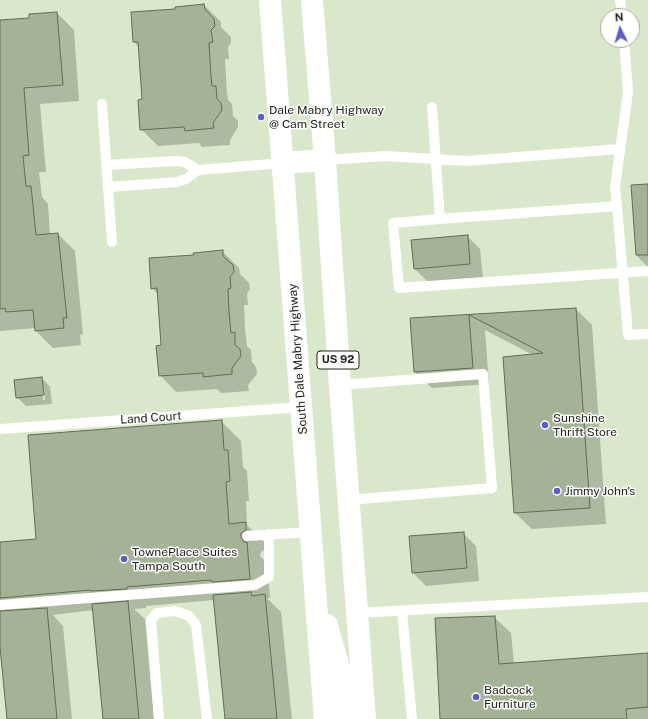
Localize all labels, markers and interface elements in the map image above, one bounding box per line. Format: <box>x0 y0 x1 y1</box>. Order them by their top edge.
north arrow <box>600 8 640 48</box>
text: N <box>614 11 624 23</box>
place label: Dale Mabry Highway @ Cam Street <box>269 103 384 131</box>
marker: Dale Mabry Highway @ Cam Street <box>256 112 266 122</box>
street label: South Dale Mabry Highway <box>286 283 310 435</box>
road number: US 92 <box>317 351 359 369</box>
street label: Land Court <box>120 409 182 427</box>
place label: Sunshine Thrift Store <box>553 411 617 439</box>
marker: Sunshine Thrift Store <box>540 420 550 430</box>
place label: Jimmy John's <box>565 484 635 498</box>
marker: Jimmy John's <box>552 486 562 496</box>
place label: TownePlace Suites Tampa South <box>132 545 237 573</box>
marker: TownePlace Suites Tampa South <box>119 554 129 564</box>
place label: Badcock Furniture <box>484 683 536 711</box>
marker: Badcock Furniture <box>471 692 481 702</box>

